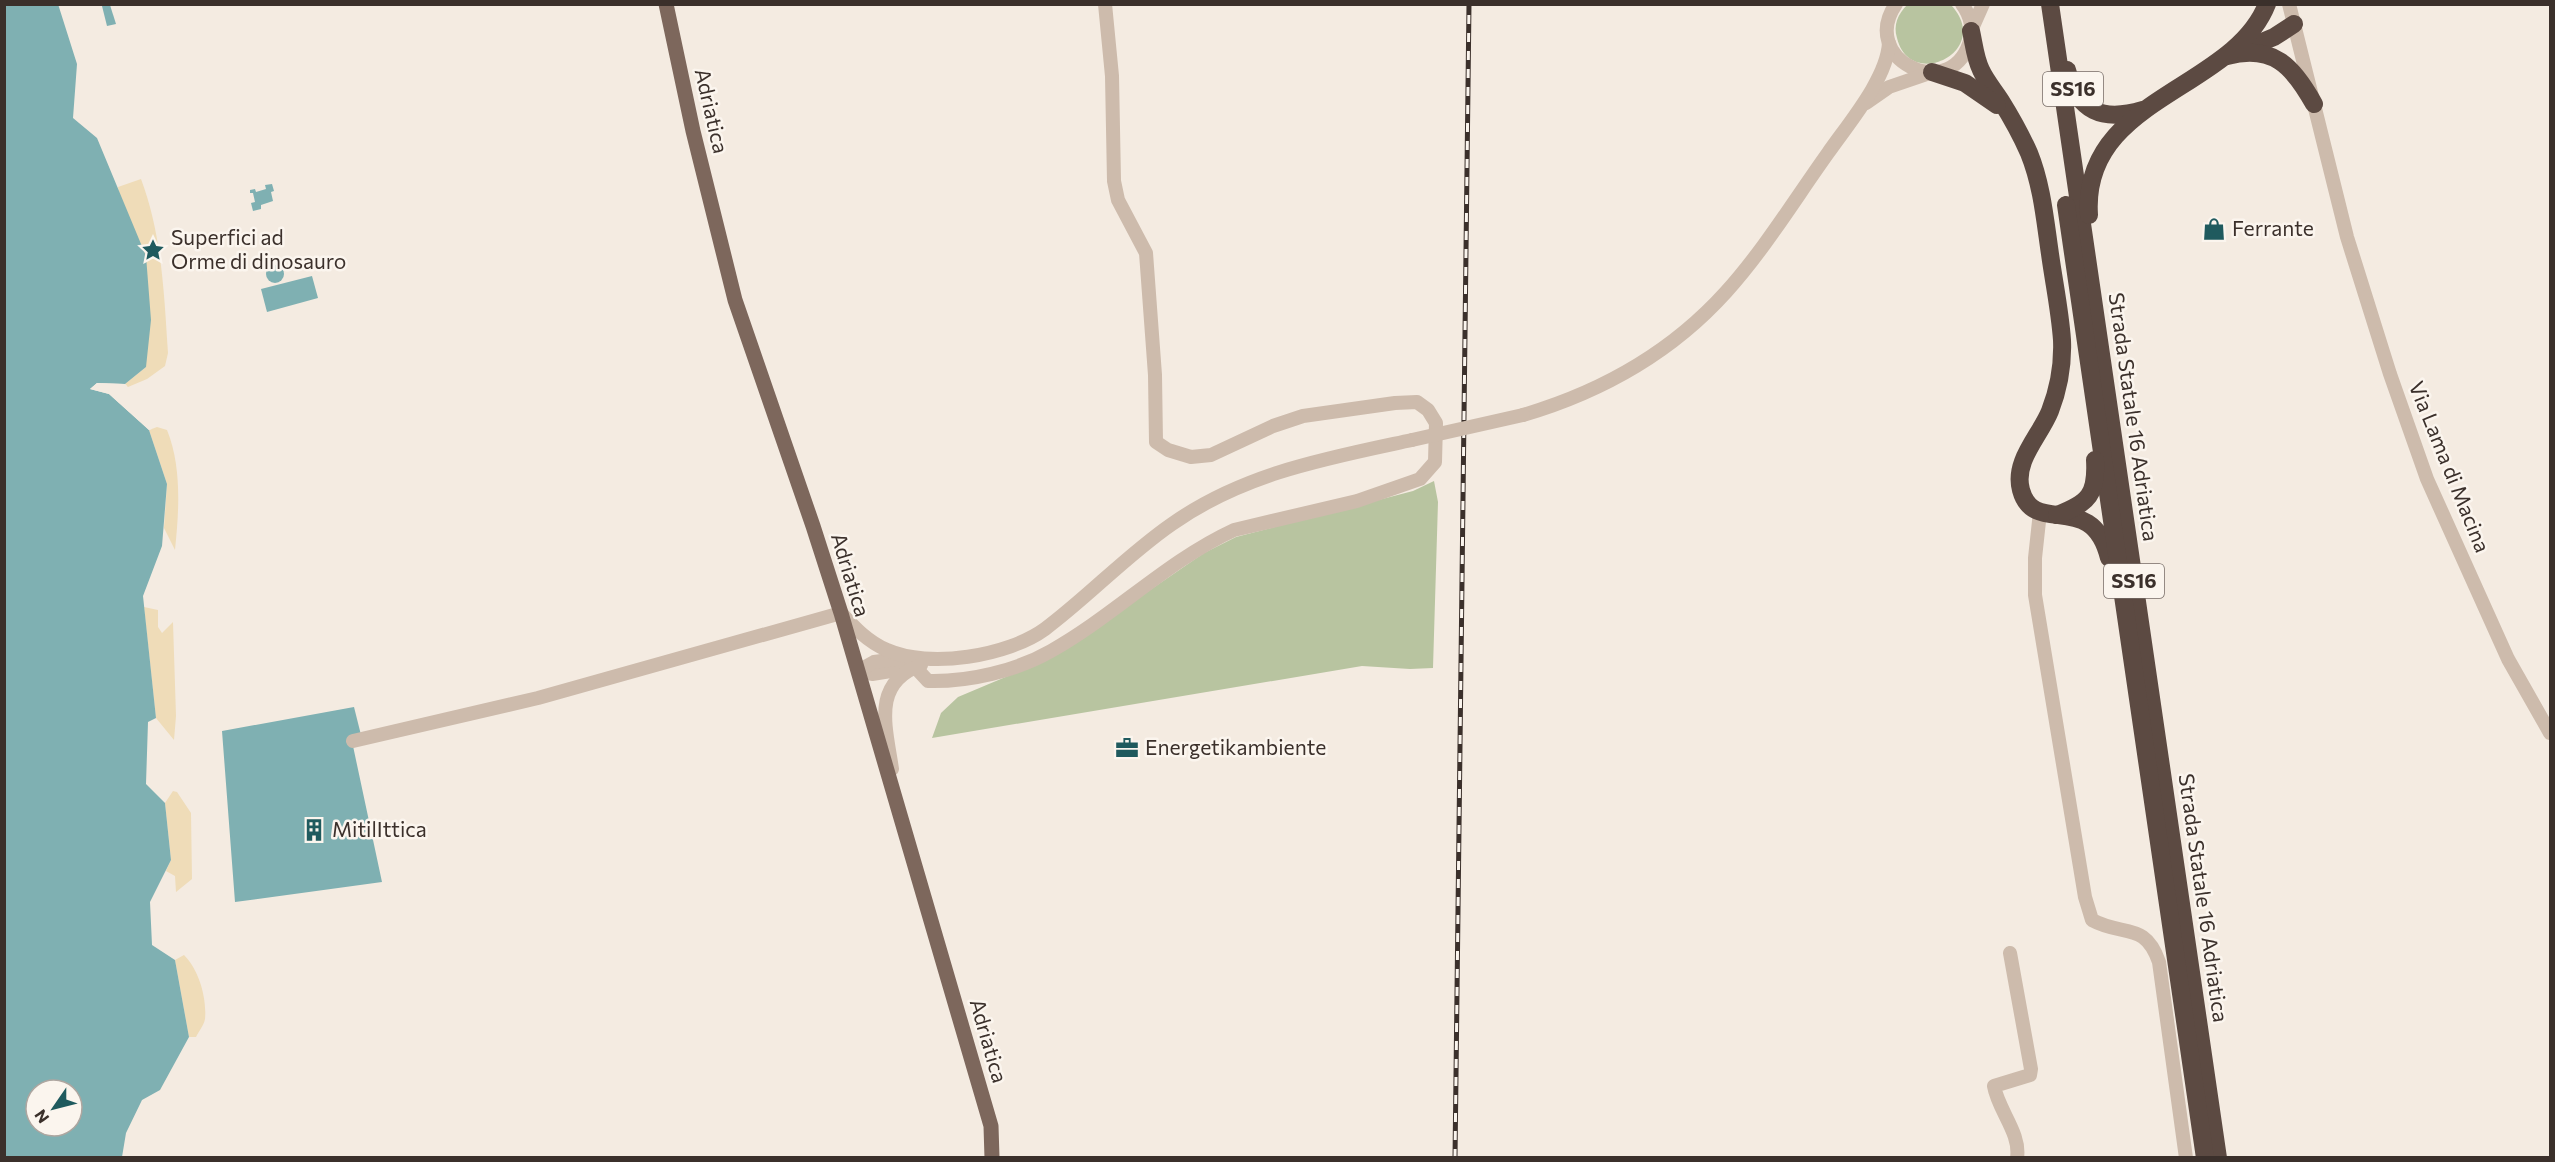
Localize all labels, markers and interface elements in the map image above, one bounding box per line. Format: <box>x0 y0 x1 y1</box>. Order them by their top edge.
street label: Adriatica <box>691 66 734 156</box>
road number: SS16 <box>2043 72 2103 106</box>
place label: Ferrante <box>2232 215 2314 240</box>
shop icon: Ferrante <box>2201 216 2227 242</box>
place label: Superfici ad Orme di dinosauro <box>171 224 346 273</box>
place icon: Superfici ad Orme di dinosauro <box>140 237 166 263</box>
street label: Strada Statale 16 Adriatica <box>2105 291 2164 543</box>
street label: Via Lama di Macina <box>2405 377 2496 556</box>
street label: Adriatica <box>827 530 876 619</box>
road number: SS16 <box>2104 564 2164 598</box>
place label: Energetikambiente <box>1145 734 1326 759</box>
office icon: Energetikambiente <box>1114 735 1140 761</box>
street label: Strada Statale 16 Adriatica <box>2175 772 2234 1024</box>
place label: MitilIttica <box>332 816 427 841</box>
building icon: MitilIttica <box>301 817 327 843</box>
street label: Adriatica <box>966 996 1013 1086</box>
north arrow <box>24 1078 84 1138</box>
text: N <box>30 1107 53 1127</box>

